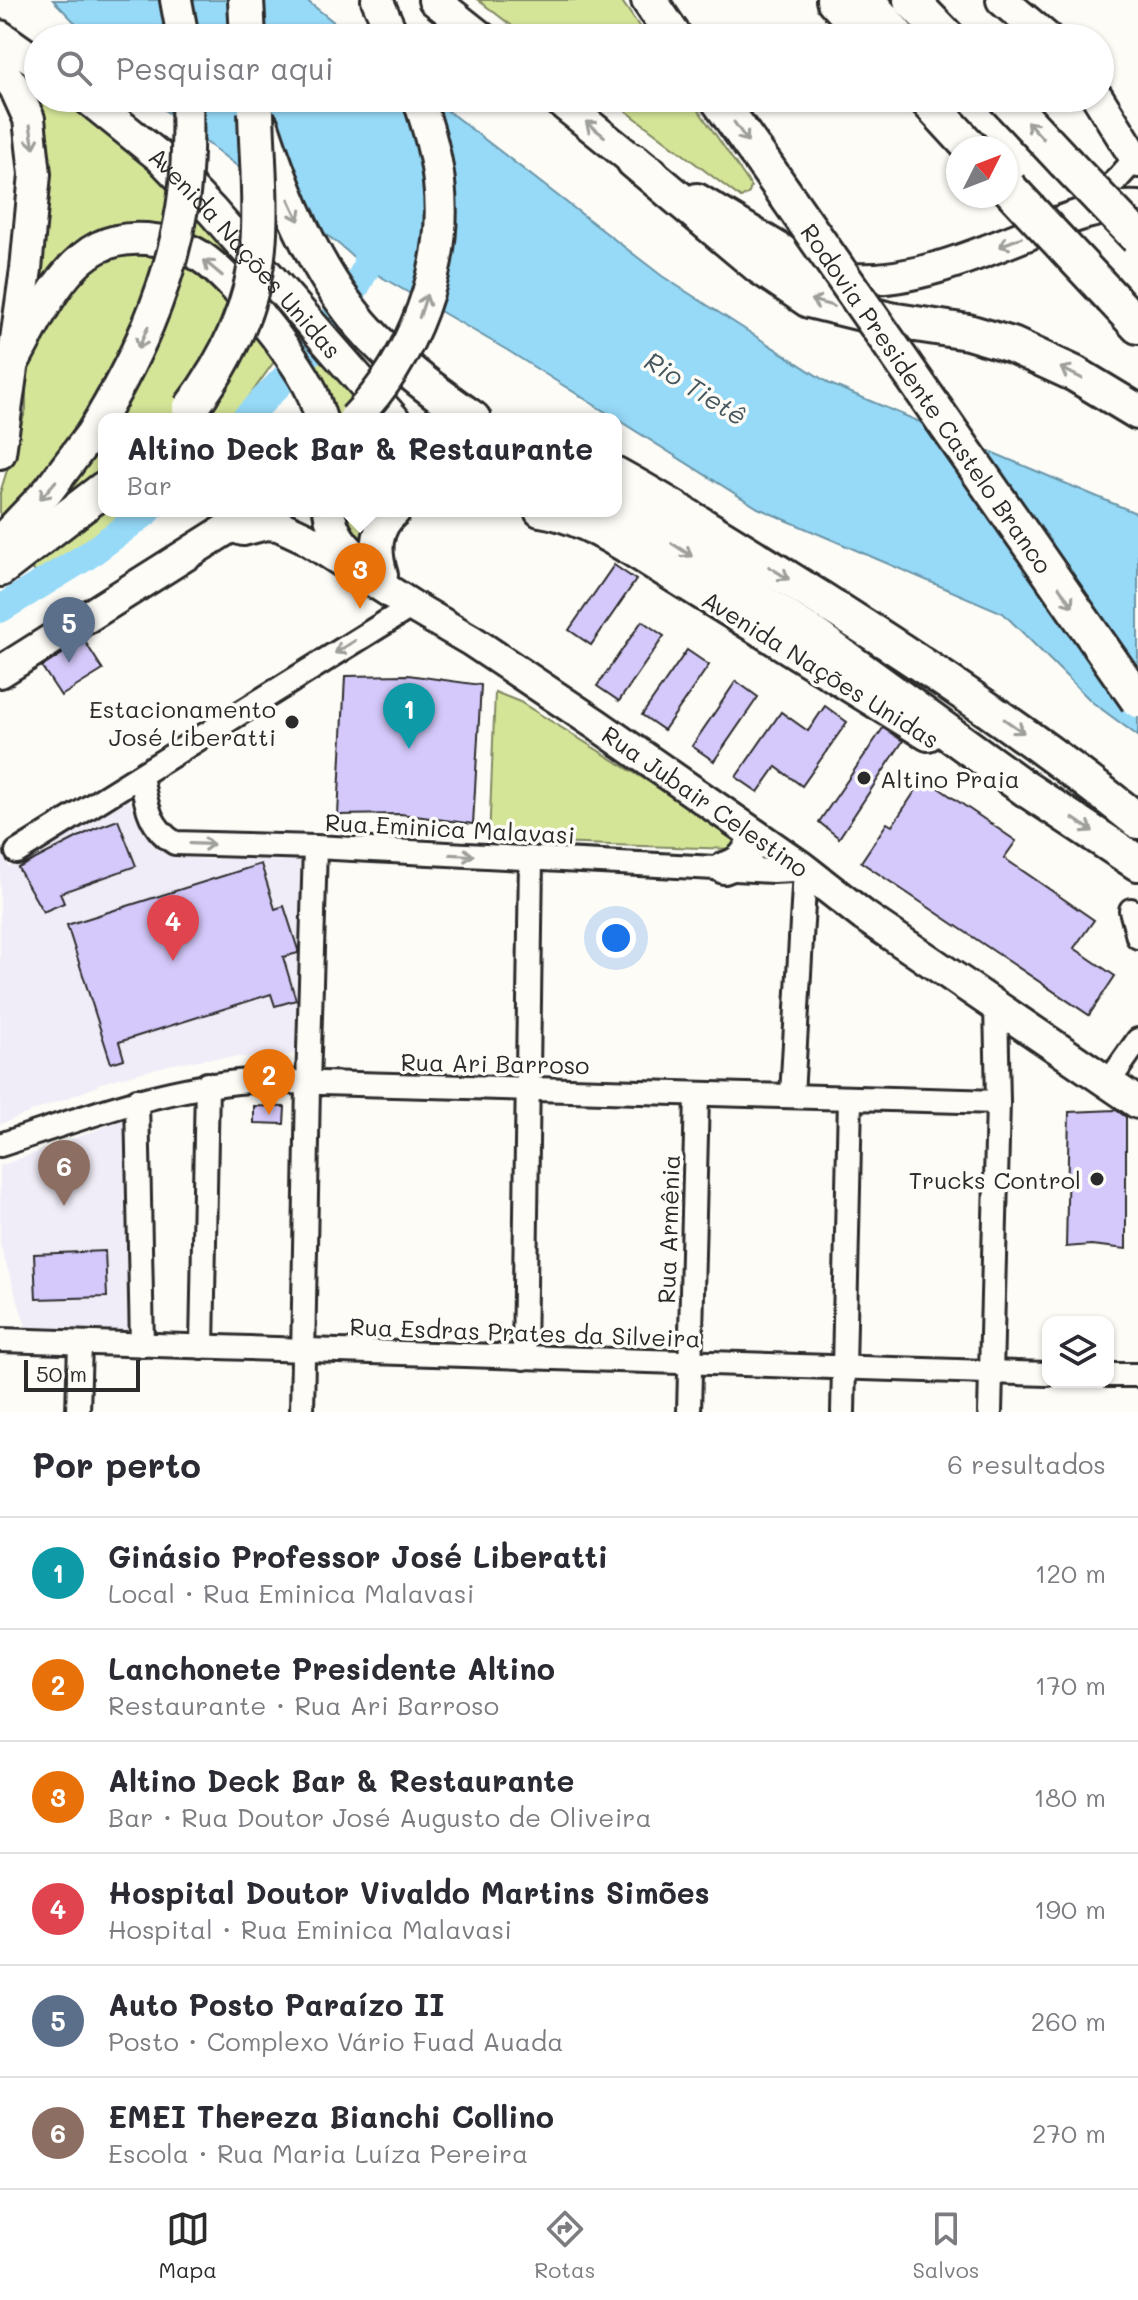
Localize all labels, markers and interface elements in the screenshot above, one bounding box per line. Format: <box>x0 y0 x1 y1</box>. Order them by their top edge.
search box <box>24 24 1114 112</box>
icon: search <box>52 46 96 90</box>
text: Pesquisar aqui <box>116 48 334 88</box>
one-way arrow <box>733 120 749 142</box>
one-way arrow <box>1025 120 1044 140</box>
one-way arrow <box>585 121 606 138</box>
one-way arrow <box>25 124 40 149</box>
north arrow <box>946 136 1018 208</box>
street label: Avenida Nações Unidas <box>143 139 349 364</box>
one-way arrow <box>287 198 302 222</box>
street label: Rodovia Presidente Castelo Branco <box>795 217 1060 579</box>
one-way arrow <box>998 235 1023 250</box>
one-way arrow <box>204 259 224 277</box>
one-way arrow <box>417 294 432 319</box>
one-way arrow <box>809 295 835 310</box>
one-way arrow <box>135 325 150 349</box>
water label: Rio Tietê <box>638 343 754 433</box>
one-way arrow <box>1059 365 1083 380</box>
popup <box>98 413 622 517</box>
text: Altino Deck Bar & Restaurante <box>127 428 593 468</box>
text: Bar <box>127 468 172 502</box>
one-way arrow <box>39 479 57 499</box>
one-way arrow <box>670 542 693 558</box>
pin: 3 <box>334 543 386 609</box>
one-way arrow <box>767 565 789 582</box>
street label: Avenida Nações Unidas <box>697 583 945 755</box>
one-way arrow <box>1057 585 1074 607</box>
pin: 5 <box>43 597 95 663</box>
one-way arrow <box>334 640 357 656</box>
pin: 1 <box>383 683 435 749</box>
place label: Estacionamento José Liberatti <box>89 693 276 752</box>
marker: Estacionamento José Liberatti <box>283 713 301 731</box>
street label: Rua Jubair Celestino <box>597 718 816 883</box>
one-way arrow <box>1003 718 1025 734</box>
place label: Altino Praia <box>880 763 1020 794</box>
marker: Altino Praia <box>855 769 873 787</box>
street label: Rua Eminica Malavasi <box>324 806 576 850</box>
one-way arrow <box>1071 817 1093 833</box>
one-way arrow <box>188 836 215 851</box>
one-way arrow <box>448 848 474 863</box>
pin: 4 <box>147 895 199 961</box>
your location <box>596 918 636 958</box>
street label: Rua Ari Barroso <box>400 1046 590 1080</box>
pin: 2 <box>243 1049 295 1115</box>
pin: 6 <box>38 1140 90 1206</box>
street label: Rua Armênia <box>650 1154 686 1304</box>
place label: Trucks Control <box>909 1164 1081 1195</box>
marker: Trucks Control <box>1088 1170 1106 1188</box>
street label: Rua Esdras Prates da Silveira <box>349 1310 701 1354</box>
map controls <box>1042 1316 1114 1388</box>
button: layers <box>1042 1316 1114 1388</box>
scale bar <box>24 1356 140 1392</box>
text: 50 m <box>36 1359 87 1388</box>
text: Por perto <box>32 1442 201 1487</box>
text: 6 resultados <box>947 1447 1106 1481</box>
text: Ginásio Professor José Liberatti <box>108 1536 608 1576</box>
text: 1 <box>52 1556 64 1590</box>
text: 120 m <box>1035 1556 1106 1590</box>
text: Local · Rua Eminica Malavasi <box>108 1576 474 1610</box>
text: Lanchonete Presidente Altino <box>108 1648 555 1688</box>
text: 2 <box>51 1668 65 1702</box>
text: 170 m <box>1035 1668 1106 1702</box>
text: Restaurante · Rua Ari Barroso <box>108 1688 499 1722</box>
text: Altino Deck Bar & Restaurante <box>108 1760 575 1800</box>
text: 3 <box>50 1780 66 1814</box>
text: 180 m <box>1034 1780 1106 1814</box>
text: Bar · Rua Doutor José Augusto de Oliveira <box>108 1800 652 1834</box>
text: Hospital Doutor Vivaldo Martins Simões <box>108 1872 710 1912</box>
text: 4 <box>50 1892 66 1926</box>
text: 190 m <box>1034 1892 1106 1926</box>
text: Hospital · Rua Eminica Malavasi <box>108 1912 512 1946</box>
text: Auto Posto Paraízo II <box>108 1984 445 2024</box>
text: 5 <box>50 2004 66 2038</box>
text: 260 m <box>1031 2004 1106 2038</box>
text: Posto · Complexo Vário Fuad Auada <box>108 2024 564 2058</box>
text: EMEI Thereza Bianchi Collino <box>108 2096 554 2136</box>
text: 6 <box>50 2116 66 2150</box>
text: 270 m <box>1032 2116 1106 2150</box>
text: Escola · Rua Maria Luíza Pereira <box>108 2136 528 2170</box>
tab: Mapa <box>159 2207 217 2284</box>
tab: Rotas <box>534 2207 595 2284</box>
tab: Salvos <box>912 2207 979 2284</box>

